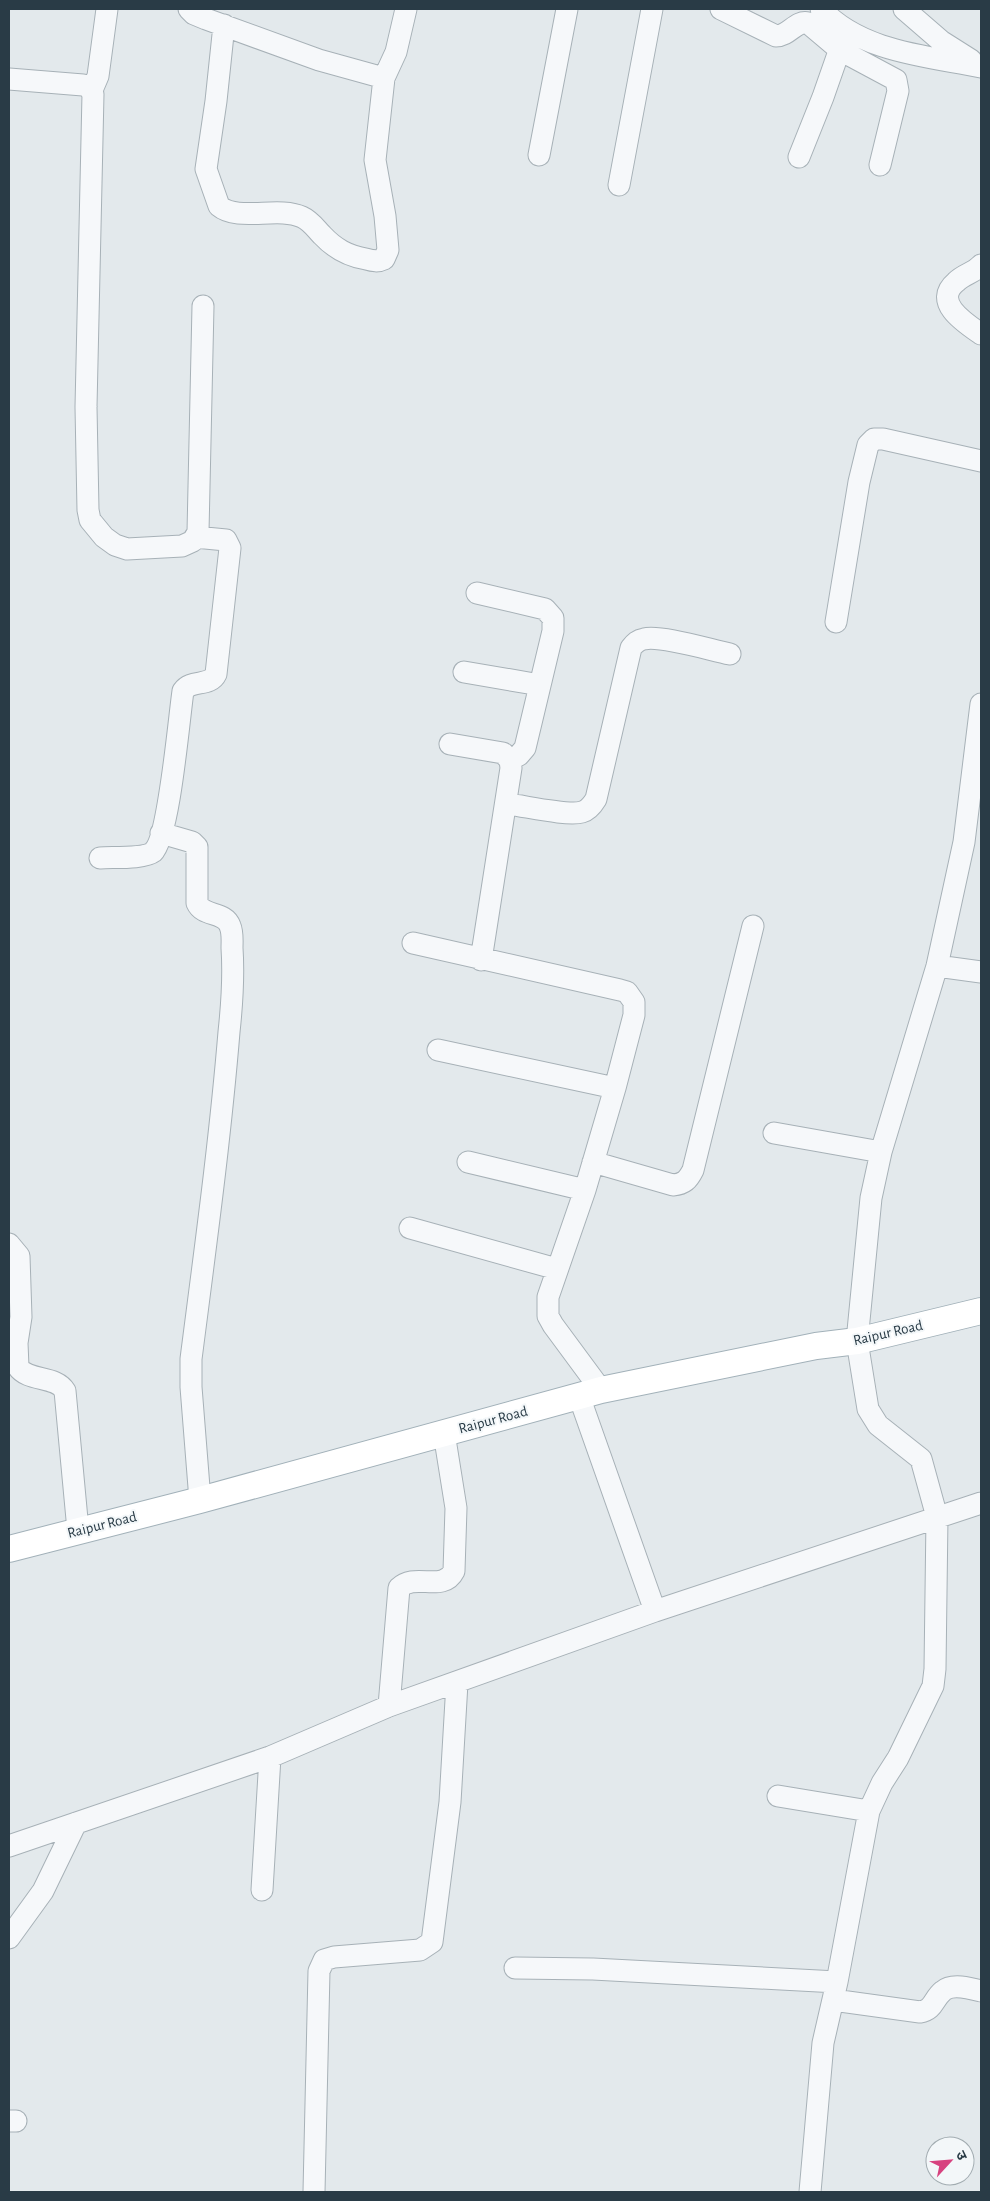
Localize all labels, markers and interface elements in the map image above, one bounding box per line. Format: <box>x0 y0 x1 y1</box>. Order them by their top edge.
street label: Raipur Road <box>852 1318 924 1348</box>
street label: Raipur Road <box>457 1404 529 1436</box>
street label: Raipur Road <box>66 1509 138 1541</box>
north arrow <box>925 2136 975 2186</box>
text: उ <box>953 2149 969 2163</box>

